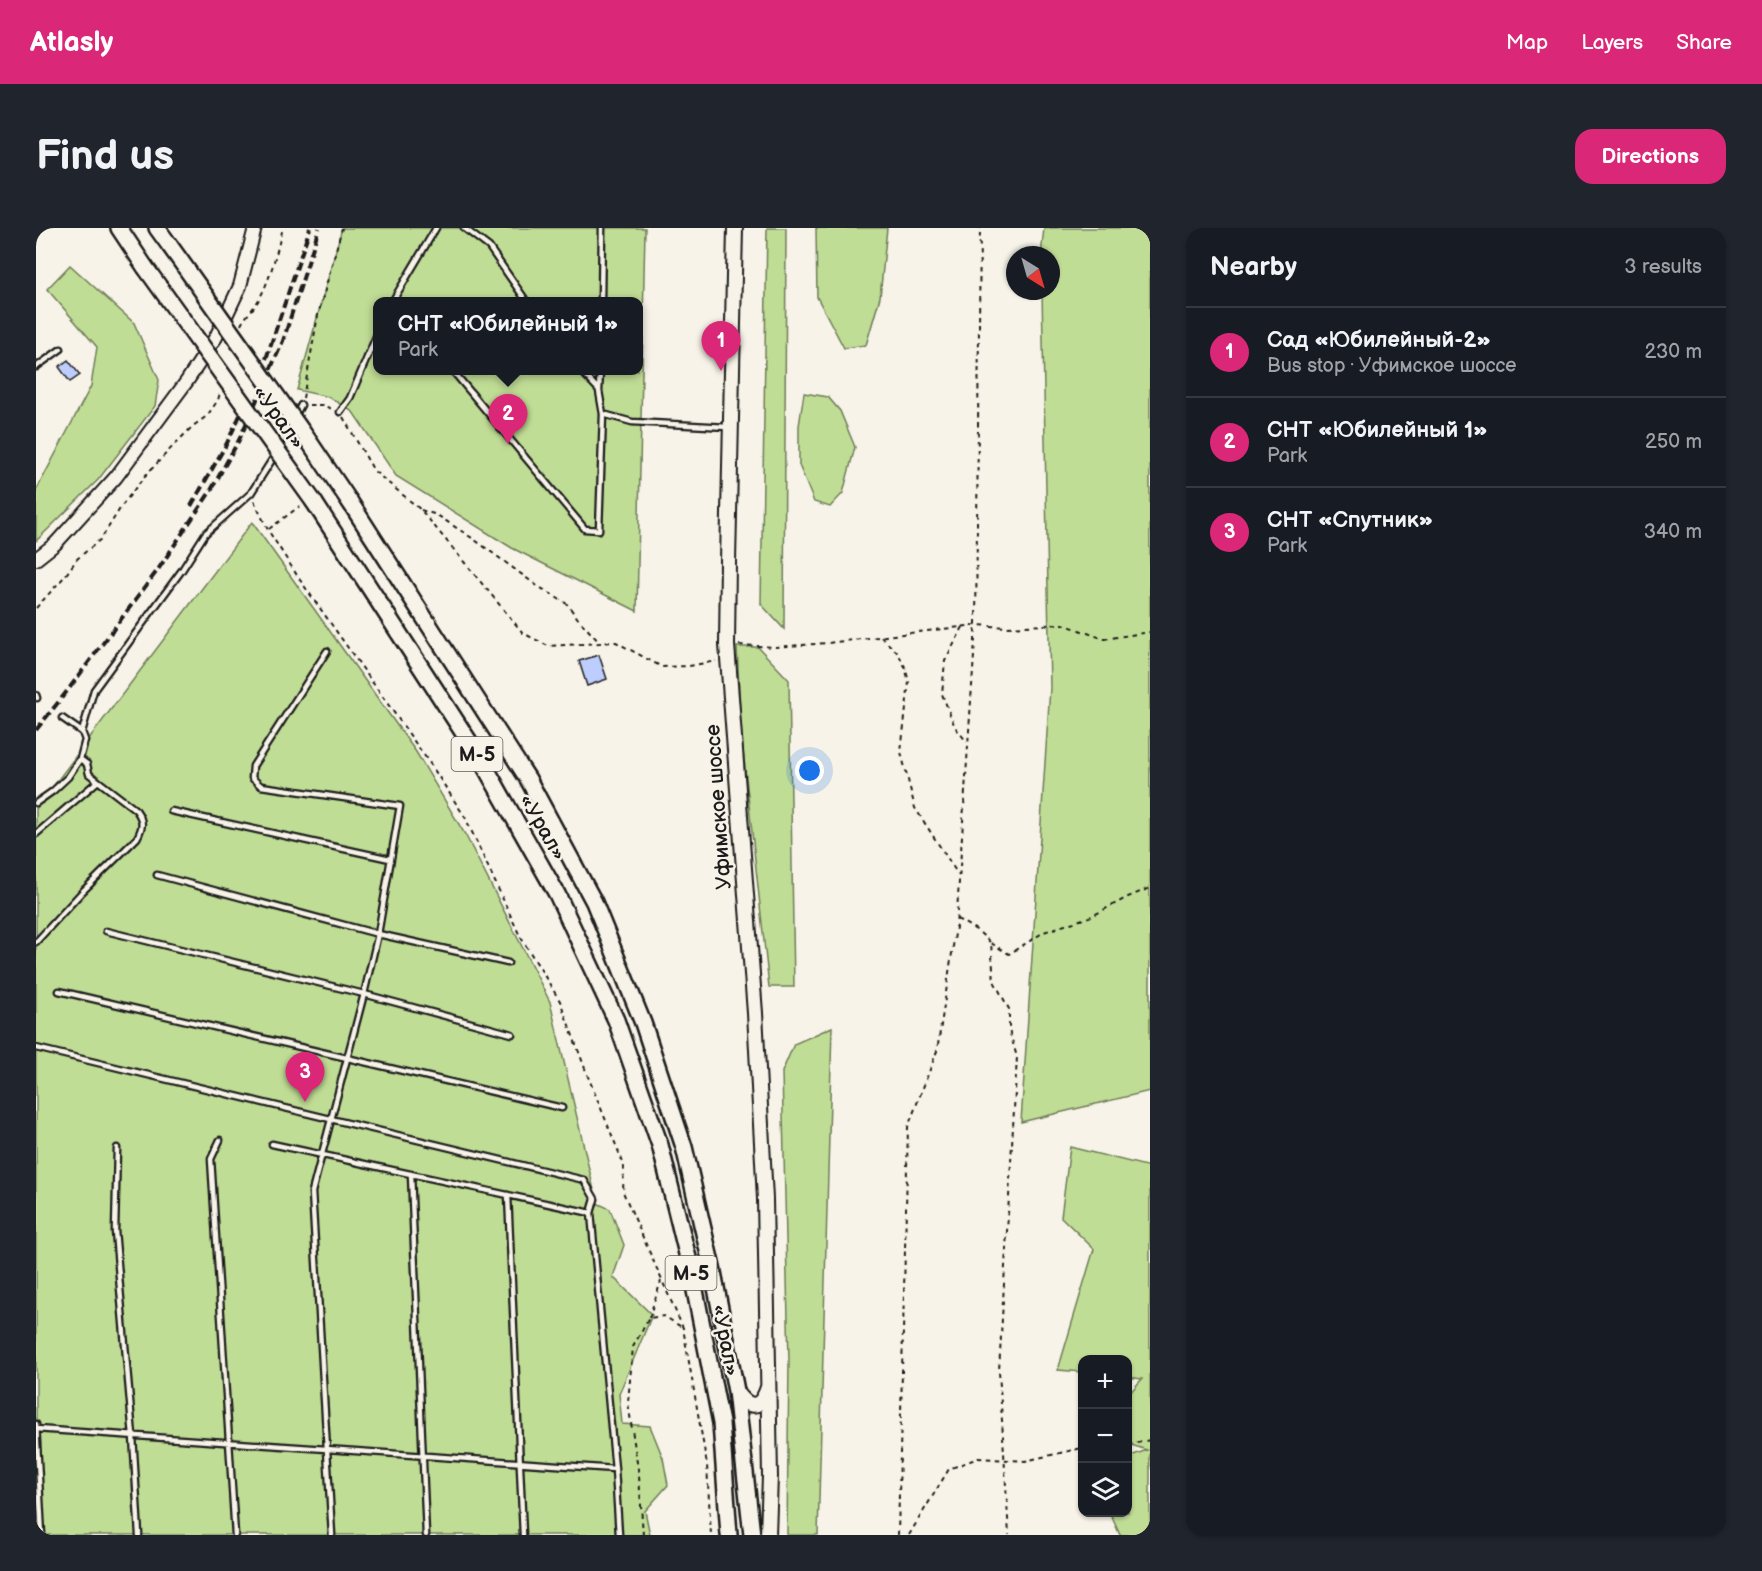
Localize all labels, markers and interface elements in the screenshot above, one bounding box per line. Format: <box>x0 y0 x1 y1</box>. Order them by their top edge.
text: Atlasly <box>30 26 113 59</box>
text: Map <box>1506 30 1548 55</box>
text: Layers <box>1581 30 1643 55</box>
text: Share <box>1676 30 1732 55</box>
button: Directions <box>1575 129 1726 184</box>
text: Find us <box>36 131 174 182</box>
north arrow <box>1006 246 1060 300</box>
text: Nearby <box>1210 252 1297 283</box>
text: 3 results <box>1624 255 1702 279</box>
popup <box>373 297 643 375</box>
text: СНТ «Юбилейный 1» <box>398 311 618 338</box>
pin: 1 <box>702 322 740 371</box>
text: Сад «Юбилейный-2» <box>1267 327 1491 354</box>
text: Park <box>398 338 438 362</box>
text: 1 <box>1225 340 1234 364</box>
text: 230 m <box>1645 340 1702 364</box>
text: Bus stop · Уфимское шоссе <box>1267 354 1516 378</box>
street label: «Урал» <box>247 381 310 454</box>
pin: 2 <box>488 394 528 444</box>
text: СНТ «Юбилейный 1» <box>1267 417 1488 444</box>
text: 2 <box>1224 430 1235 454</box>
text: 250 m <box>1645 430 1702 454</box>
text: Park <box>1267 444 1307 468</box>
text: СНТ «Спутник» <box>1267 507 1433 534</box>
text: 3 <box>1224 520 1235 544</box>
text: 340 m <box>1644 520 1702 544</box>
text: Park <box>1267 534 1307 558</box>
street label: Уфимское шоссе <box>700 723 737 891</box>
road number: М-5 <box>452 737 502 771</box>
your location <box>795 756 824 785</box>
street label: «Урал» <box>514 790 572 865</box>
pin: 3 <box>286 1052 324 1102</box>
road number: М-5 <box>666 1256 716 1290</box>
street label: «Урал» <box>706 1302 745 1378</box>
map controls <box>1078 1355 1132 1517</box>
button: + <box>1078 1355 1132 1409</box>
button: − <box>1078 1409 1132 1463</box>
button: layers <box>1078 1463 1132 1517</box>

